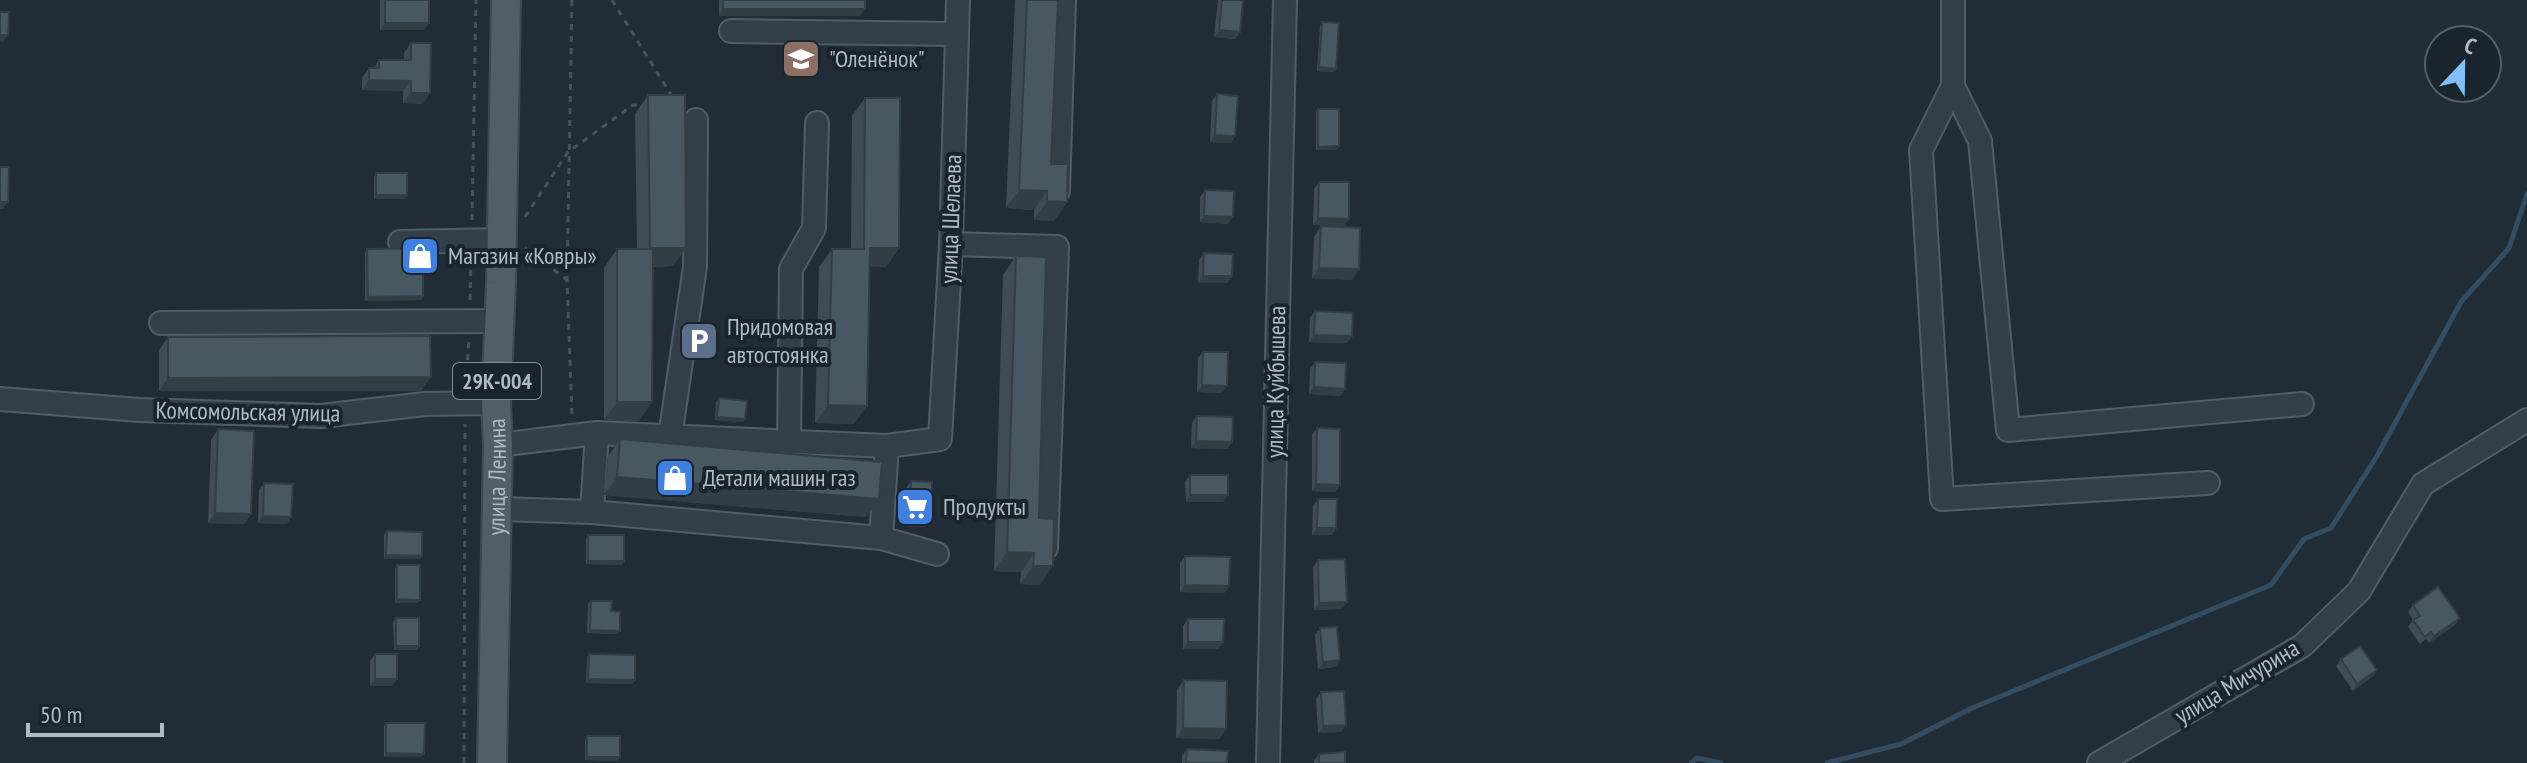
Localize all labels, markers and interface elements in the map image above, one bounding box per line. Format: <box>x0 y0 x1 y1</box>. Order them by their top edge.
north arrow <box>2423 24 2503 104</box>
text: С <box>2461 31 2480 60</box>
school or university icon: "Оленёнок" <box>780 38 822 80</box>
place label: "Оленёнок" <box>829 43 925 74</box>
street label: улица Шелаева <box>933 154 968 284</box>
shop icon: Магазин «Ковры» <box>399 235 441 277</box>
place label: Магазин «Ковры» <box>448 240 597 271</box>
street label: улица Куйбышева <box>1259 306 1292 458</box>
place label: Придомовая автостоянка <box>727 311 833 370</box>
parking icon: Придомовая автостоянка <box>678 320 720 362</box>
road number: 29К-004 <box>453 363 541 399</box>
street label: Комсомольская улица <box>155 394 341 429</box>
street label: улица Ленина <box>480 418 513 536</box>
shop icon: Детали машин газ <box>654 457 696 499</box>
place label: Детали машин газ <box>703 462 856 493</box>
supermarket icon: Продукты <box>894 486 936 528</box>
place label: Продукты <box>943 491 1026 522</box>
street label: улица Мичурина <box>2169 632 2305 731</box>
scale bar <box>28 687 162 737</box>
text: 50 m <box>40 699 82 730</box>

